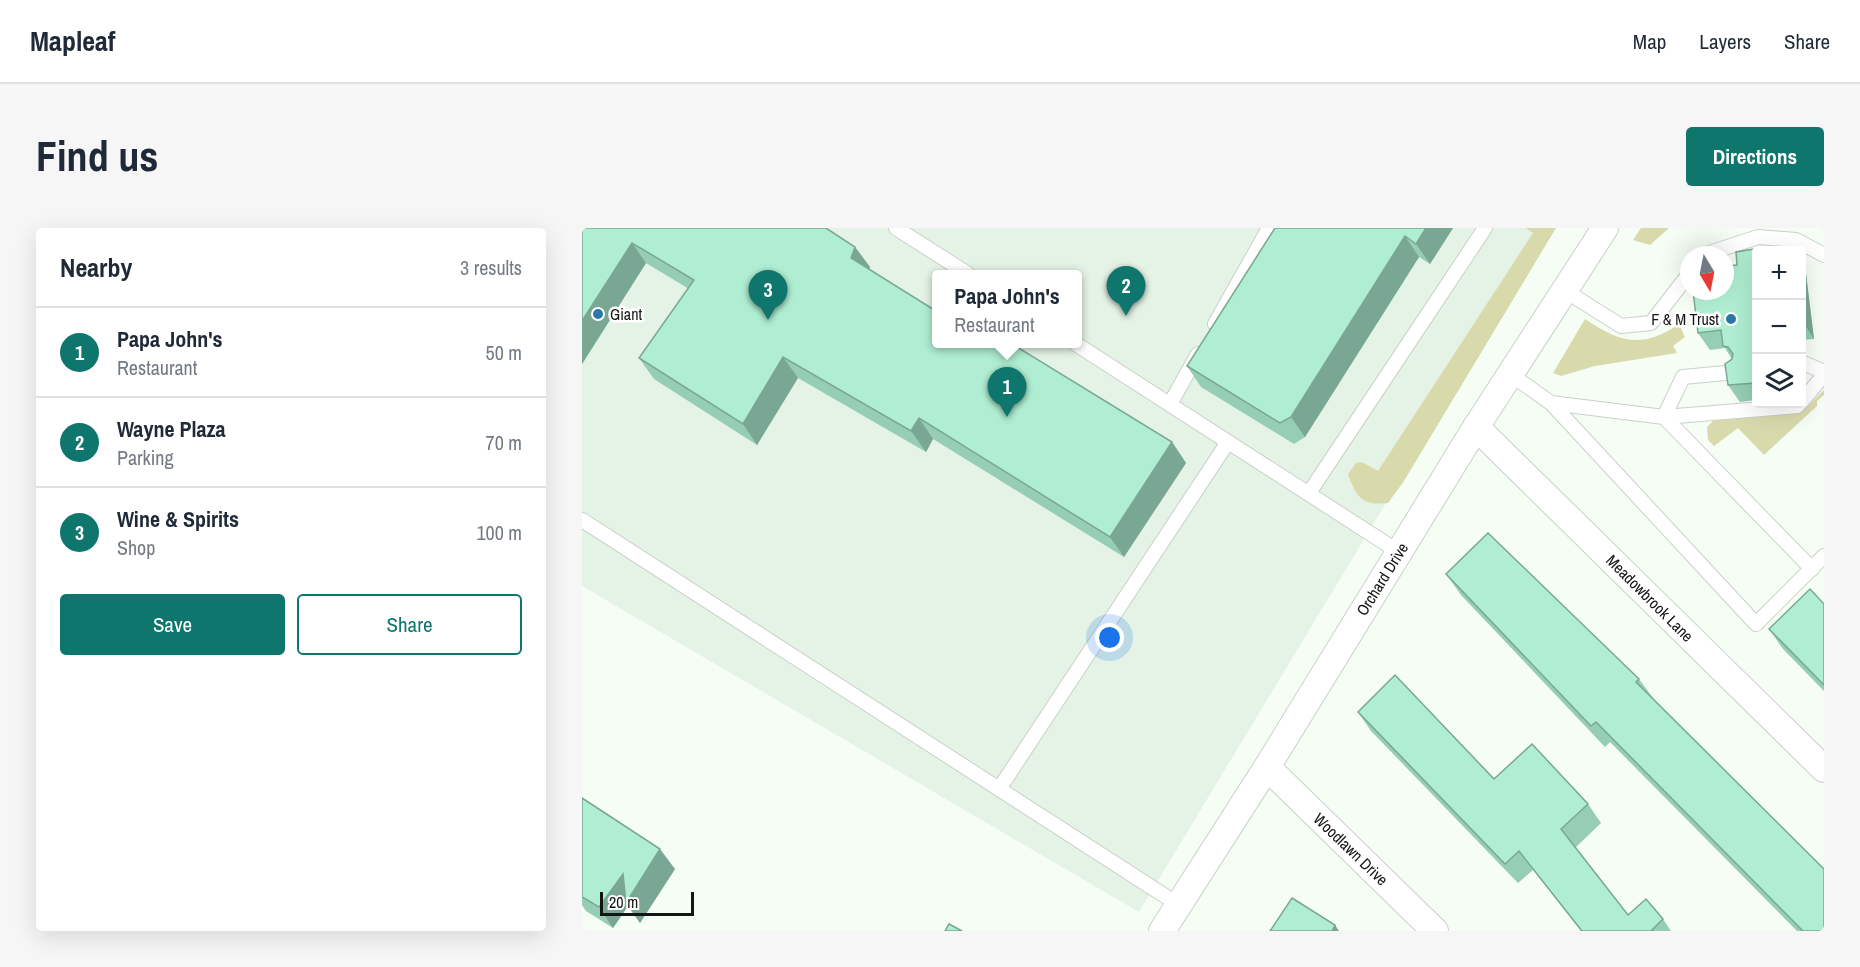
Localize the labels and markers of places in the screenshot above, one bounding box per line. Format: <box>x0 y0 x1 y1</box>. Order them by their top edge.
pin: 2 <box>1106 266 1146 316</box>
pin: 3 <box>748 270 788 320</box>
place label: Giant <box>610 303 642 325</box>
marker: Giant <box>591 307 605 321</box>
place label: F & M Trust <box>1651 308 1719 330</box>
marker: F & M Trust <box>1724 312 1738 326</box>
pin: 1 <box>988 368 1026 417</box>

